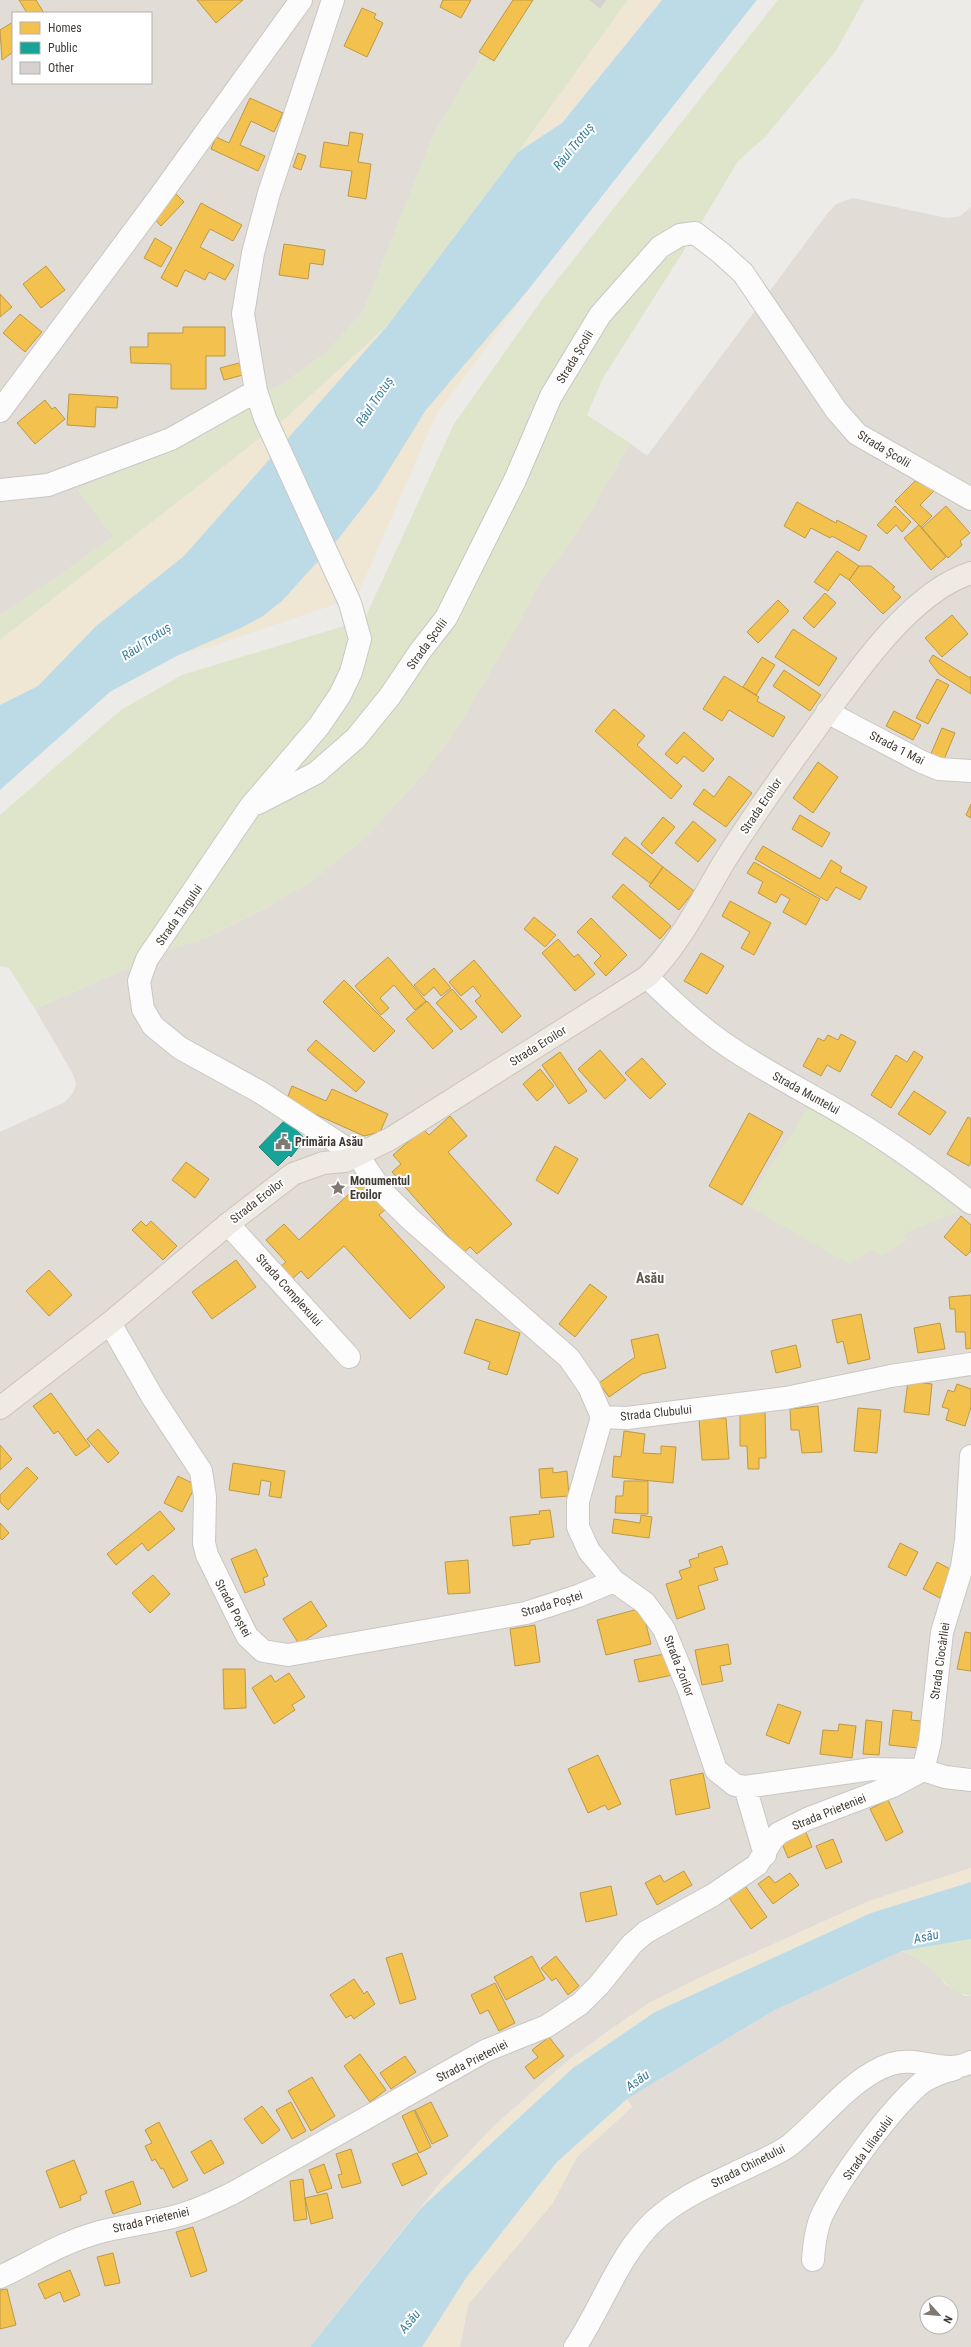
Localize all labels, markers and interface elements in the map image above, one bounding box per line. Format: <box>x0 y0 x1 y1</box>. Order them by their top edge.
legend <box>12 12 152 84</box>
text: Homes <box>48 21 82 35</box>
text: Public <box>48 41 78 55</box>
text: Other <box>48 61 74 75</box>
water label: Râul Trotuș <box>550 120 598 173</box>
street label: Strada Școlii <box>554 328 597 387</box>
water label: Râul Trotuș <box>353 374 397 429</box>
street label: Strada Școlii <box>854 428 913 471</box>
street label: Strada Școlii <box>404 616 451 673</box>
water label: Râul Trotuș <box>119 619 175 664</box>
street label: Strada 1 Mai <box>867 728 927 768</box>
street label: Strada Eroilor <box>737 775 785 836</box>
street label: Strada Târgului <box>153 882 205 948</box>
street label: Strada Eroilor <box>507 1023 569 1069</box>
street label: Strada Muntelui <box>770 1069 842 1117</box>
public building icon: Primăria Asău <box>274 1133 292 1151</box>
place label: Primăria Asău <box>295 1135 363 1149</box>
place label: Monumentul Eroilor <box>350 1174 410 1202</box>
street label: Strada Eroilor <box>227 1176 287 1226</box>
place icon: Monumentul Eroilor <box>329 1179 347 1197</box>
street label: Strada Complexului <box>253 1251 325 1329</box>
district label: Asău <box>636 1270 664 1286</box>
street label: Strada Clubului <box>620 1402 692 1424</box>
street label: Strada Poștei <box>211 1577 254 1640</box>
street label: Strada Poștei <box>520 1588 585 1621</box>
street label: Strada Ciocârliei <box>928 1621 952 1701</box>
street label: Strada Zorilor <box>661 1633 697 1699</box>
street label: Strada Prieteniei <box>790 1791 868 1833</box>
water label: Asău <box>911 1926 940 1947</box>
street label: Strada Prieteniei <box>434 2037 510 2085</box>
water label: Asău <box>622 2067 652 2094</box>
street label: Strada Liliacului <box>840 2113 896 2183</box>
street label: Strada Chinetului <box>709 2141 787 2191</box>
street label: Strada Prieteniei <box>111 2204 191 2236</box>
north arrow <box>919 2295 959 2335</box>
water label: Asău <box>395 2307 423 2337</box>
text: N <box>940 2313 955 2325</box>

